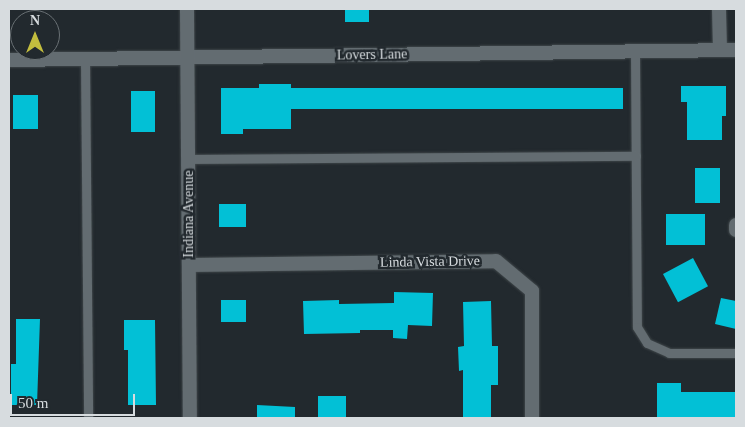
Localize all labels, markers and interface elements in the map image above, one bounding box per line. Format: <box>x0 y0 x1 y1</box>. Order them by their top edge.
north arrow <box>10 10 60 60</box>
text: N <box>30 13 40 28</box>
street label: Lovers Lane <box>337 46 407 64</box>
street label: Indiana Avenue <box>181 170 197 258</box>
street label: Linda Vista Drive <box>380 253 480 271</box>
scale bar <box>12 384 138 416</box>
text: 50 m <box>18 395 48 411</box>

